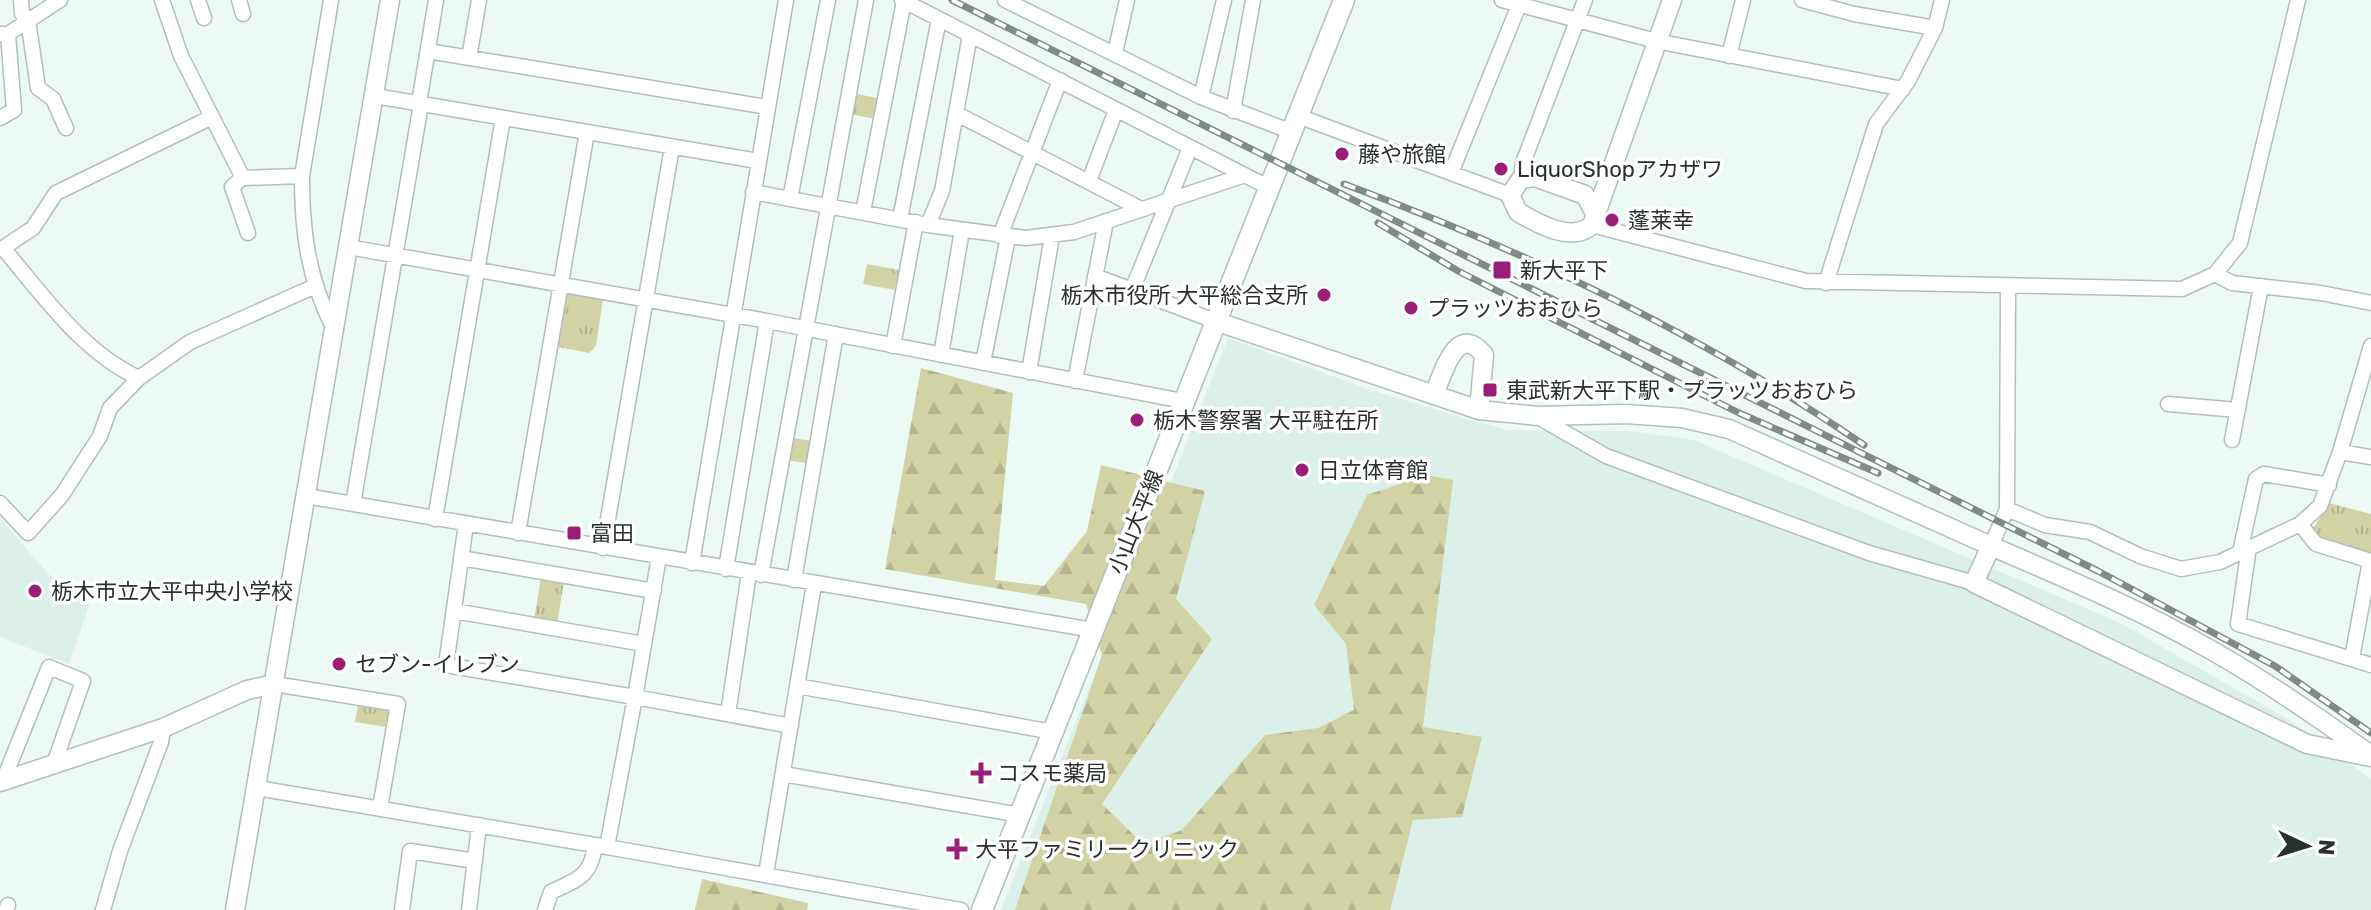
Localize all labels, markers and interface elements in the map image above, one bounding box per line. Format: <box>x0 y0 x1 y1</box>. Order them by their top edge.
place label: 藤や旅館 <box>1358 141 1446 168</box>
marker: 藤や旅館 <box>1333 145 1351 163</box>
place label: LiquorShopアカザワ <box>1517 156 1723 183</box>
marker: LiquorShopアカザワ <box>1492 160 1510 178</box>
place label: 蓬莱幸 <box>1628 207 1694 234</box>
marker: 蓬莱幸 <box>1603 211 1621 229</box>
place label: 新大平下 <box>1520 257 1608 284</box>
marker: 新大平下 <box>1491 259 1513 281</box>
place label: 栃木市役所 大平総合支所 <box>1061 282 1308 309</box>
marker: 栃木市役所 大平総合支所 <box>1315 286 1333 304</box>
place label: プラッツおおひら <box>1427 295 1603 322</box>
marker: プラッツおおひら <box>1402 299 1420 317</box>
place label: 東武新大平下駅・プラッツおおひら <box>1506 377 1858 404</box>
marker: 東武新大平下駅・プラッツおおひら <box>1481 381 1499 399</box>
place label: 栃木警察署 大平駐在所 <box>1153 407 1378 434</box>
marker: 栃木警察署 大平駐在所 <box>1128 411 1146 429</box>
place label: 日立体育館 <box>1318 457 1428 484</box>
marker: 日立体育館 <box>1293 461 1311 479</box>
street label: 小山大平線 <box>1103 466 1169 578</box>
place label: 富田 <box>590 520 634 547</box>
marker: 富田 <box>565 524 583 542</box>
place label: 栃木市立大平中央小学校 <box>51 578 293 605</box>
marker: 栃木市立大平中央小学校 <box>26 582 44 600</box>
place label: セブン-イレブン <box>355 651 520 678</box>
marker: セブン-イレブン <box>330 655 348 673</box>
place label: コスモ薬局 <box>997 760 1107 787</box>
marker: コスモ薬局 <box>972 764 990 782</box>
north arrow <box>2267 806 2347 886</box>
place label: 大平ファミリークリニック <box>975 836 1239 863</box>
marker: 大平ファミリークリニック <box>946 838 968 860</box>
text: N <box>2312 839 2340 856</box>

